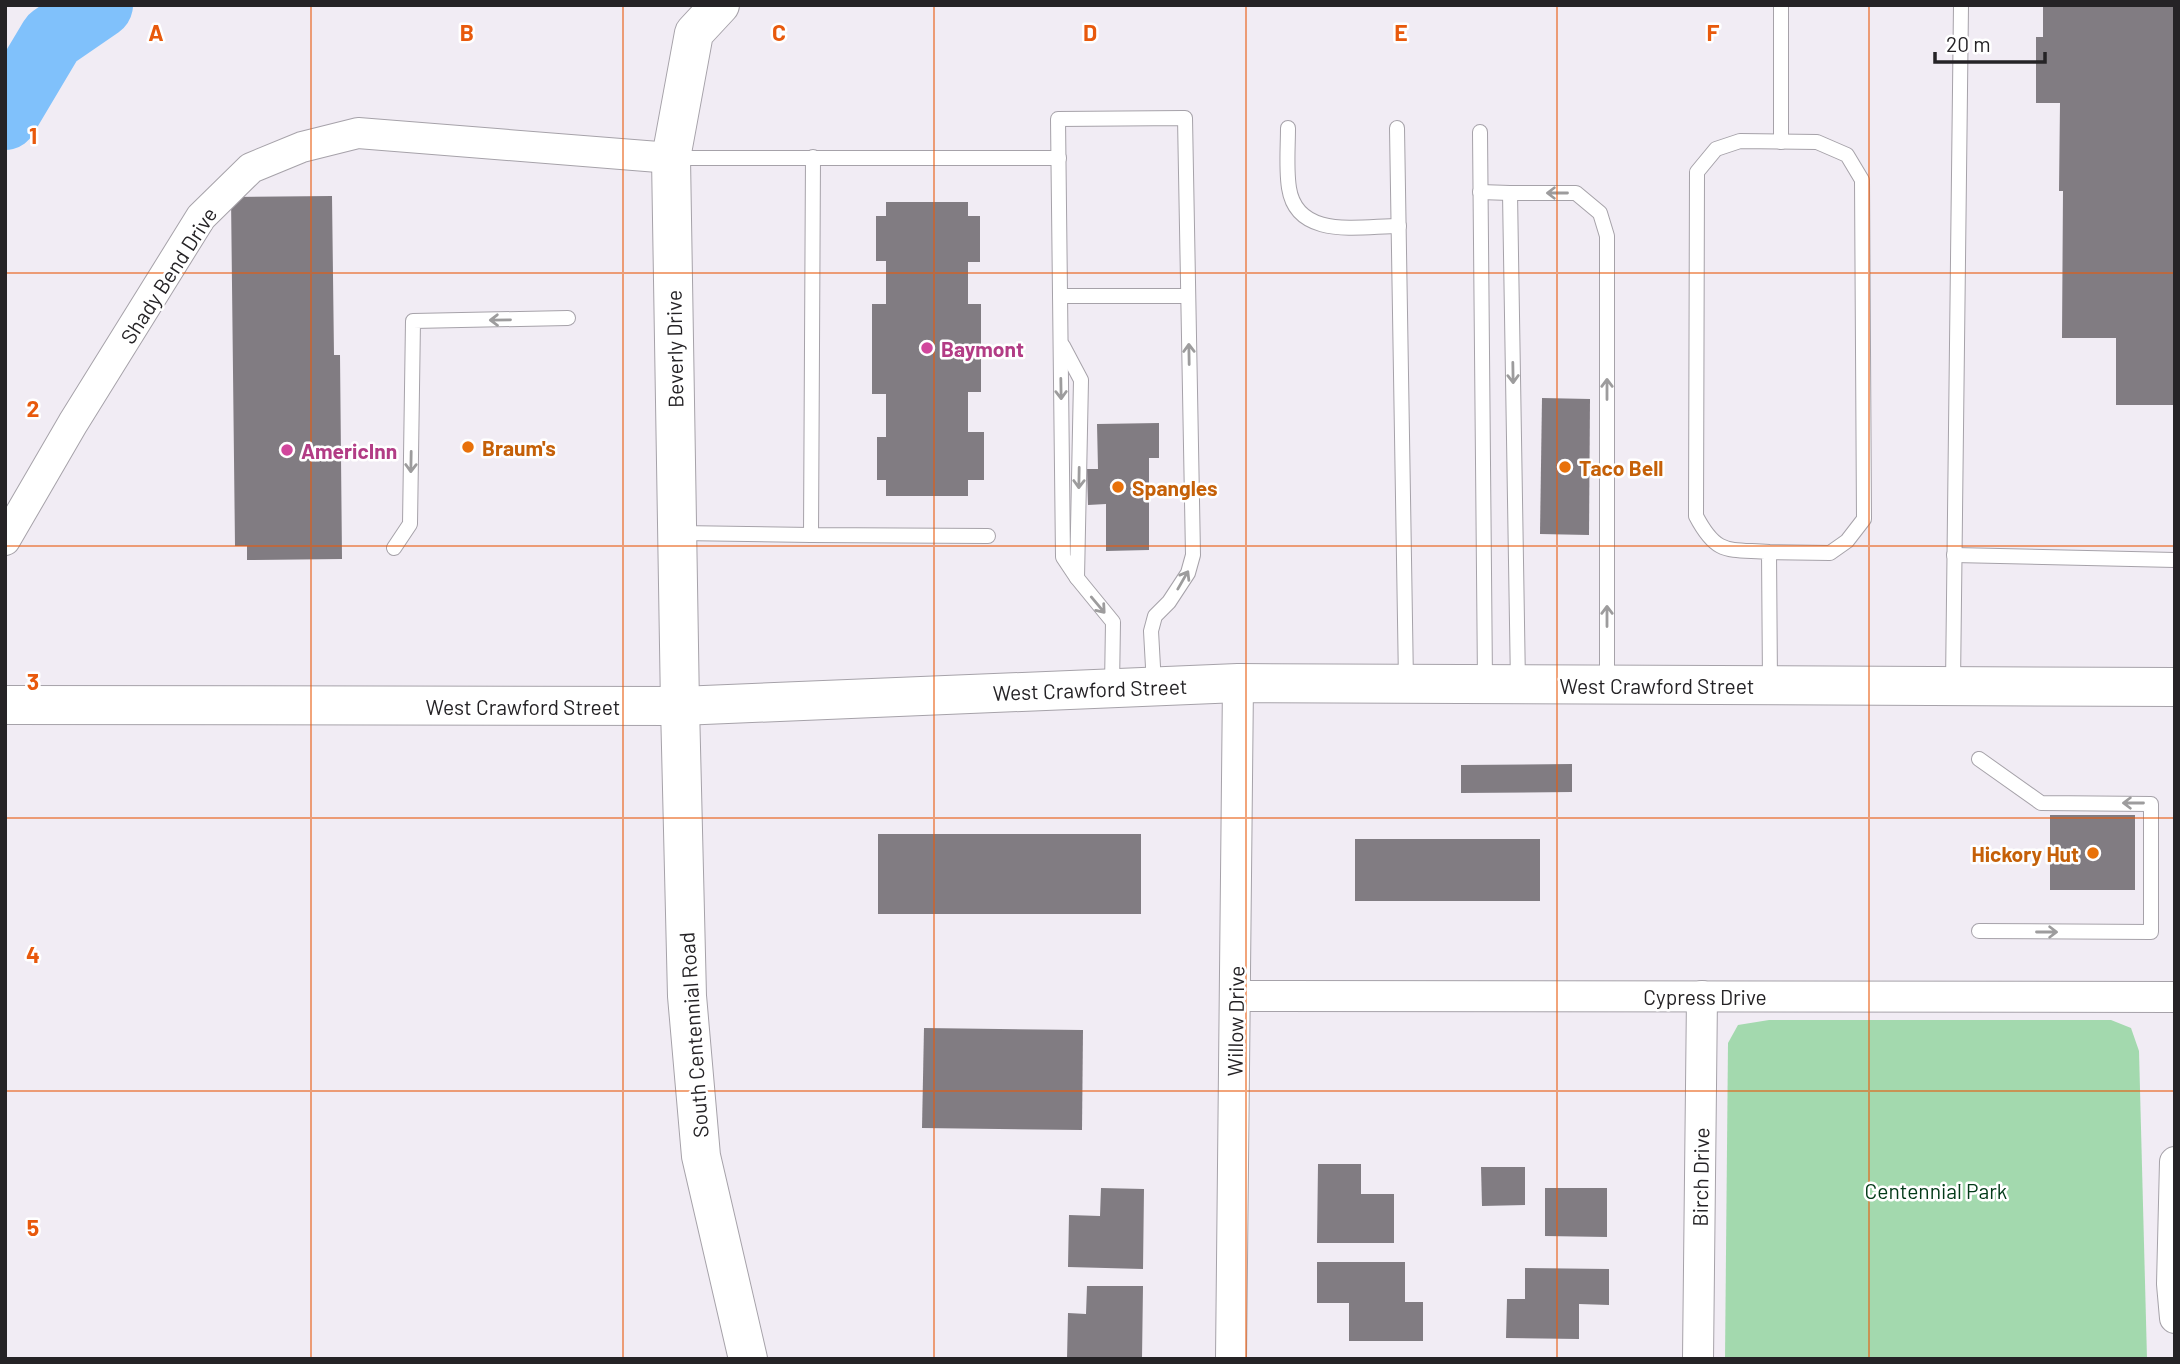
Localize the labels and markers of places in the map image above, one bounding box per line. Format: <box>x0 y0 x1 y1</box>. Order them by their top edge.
place label: Baymont <box>941 336 1024 361</box>
marker: Baymont <box>919 340 935 356</box>
place label: Braum's <box>482 435 556 460</box>
place label: AmericInn <box>301 438 397 463</box>
marker: Braum's <box>460 439 476 455</box>
marker: AmericInn <box>279 442 295 458</box>
place label: Taco Bell <box>1579 455 1663 480</box>
marker: Taco Bell <box>1557 459 1573 475</box>
place label: Spangles <box>1132 475 1218 500</box>
marker: Spangles <box>1110 479 1126 495</box>
place label: Hickory Hut <box>1972 841 2079 866</box>
marker: Hickory Hut <box>2085 845 2101 861</box>

